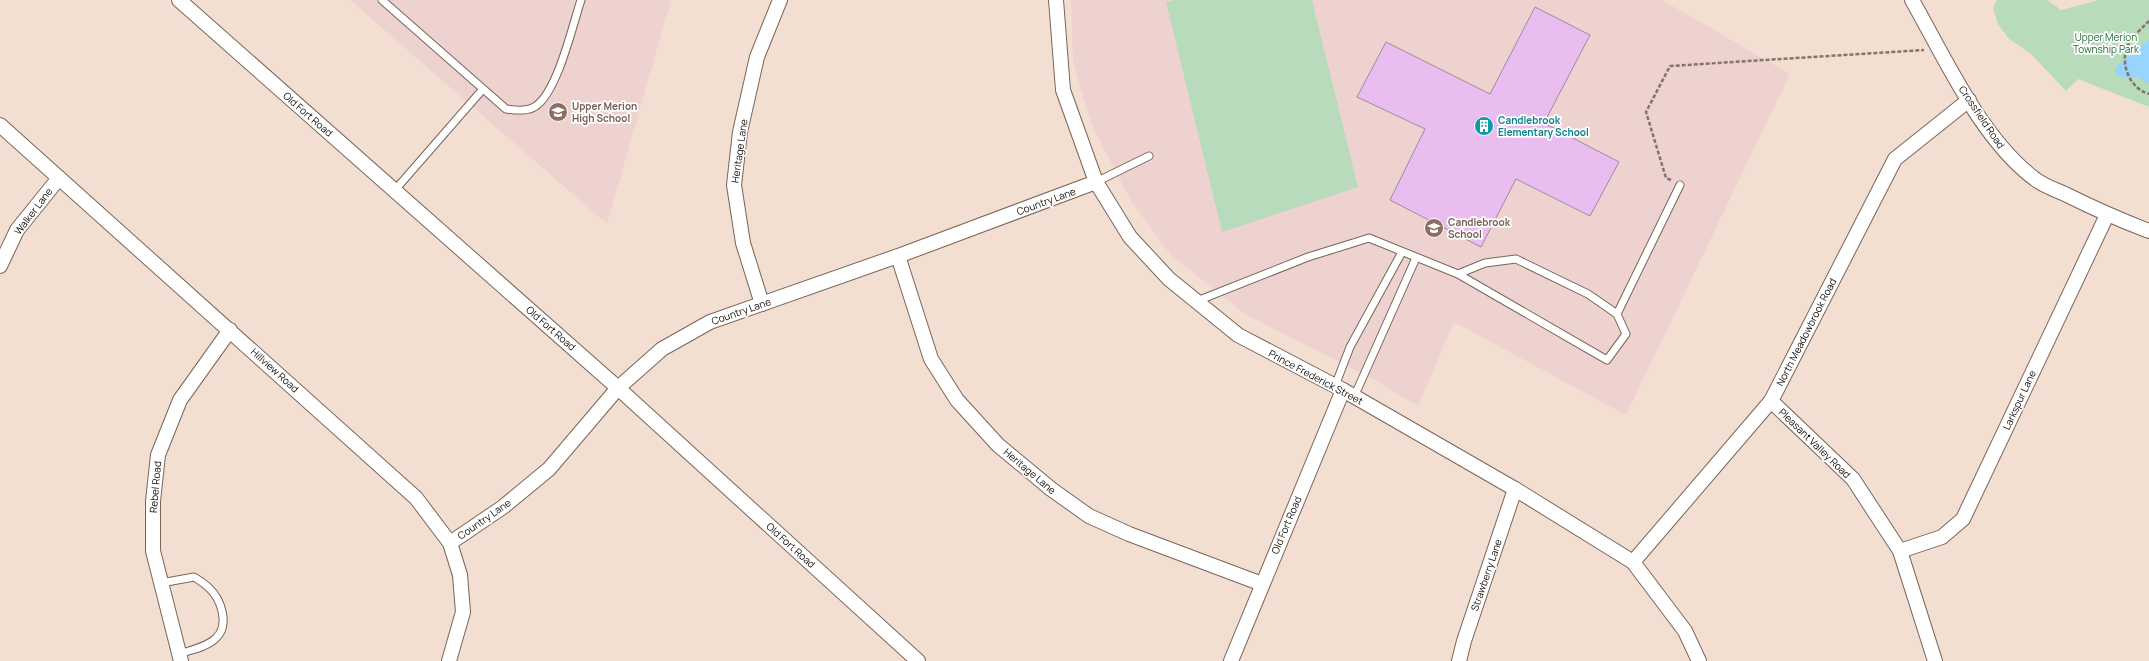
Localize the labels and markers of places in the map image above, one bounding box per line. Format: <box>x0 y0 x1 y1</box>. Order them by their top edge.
place label: Upper Merion High School <box>572 99 637 125</box>
school or university icon: Upper Merion High School <box>547 101 569 123</box>
place label: Candlebrook Elementary School <box>1498 113 1589 139</box>
building icon: Candlebrook Elementary School <box>1473 115 1495 137</box>
place label: Candlebrook School <box>1448 215 1511 241</box>
school or university icon: Candlebrook School <box>1423 217 1445 239</box>

